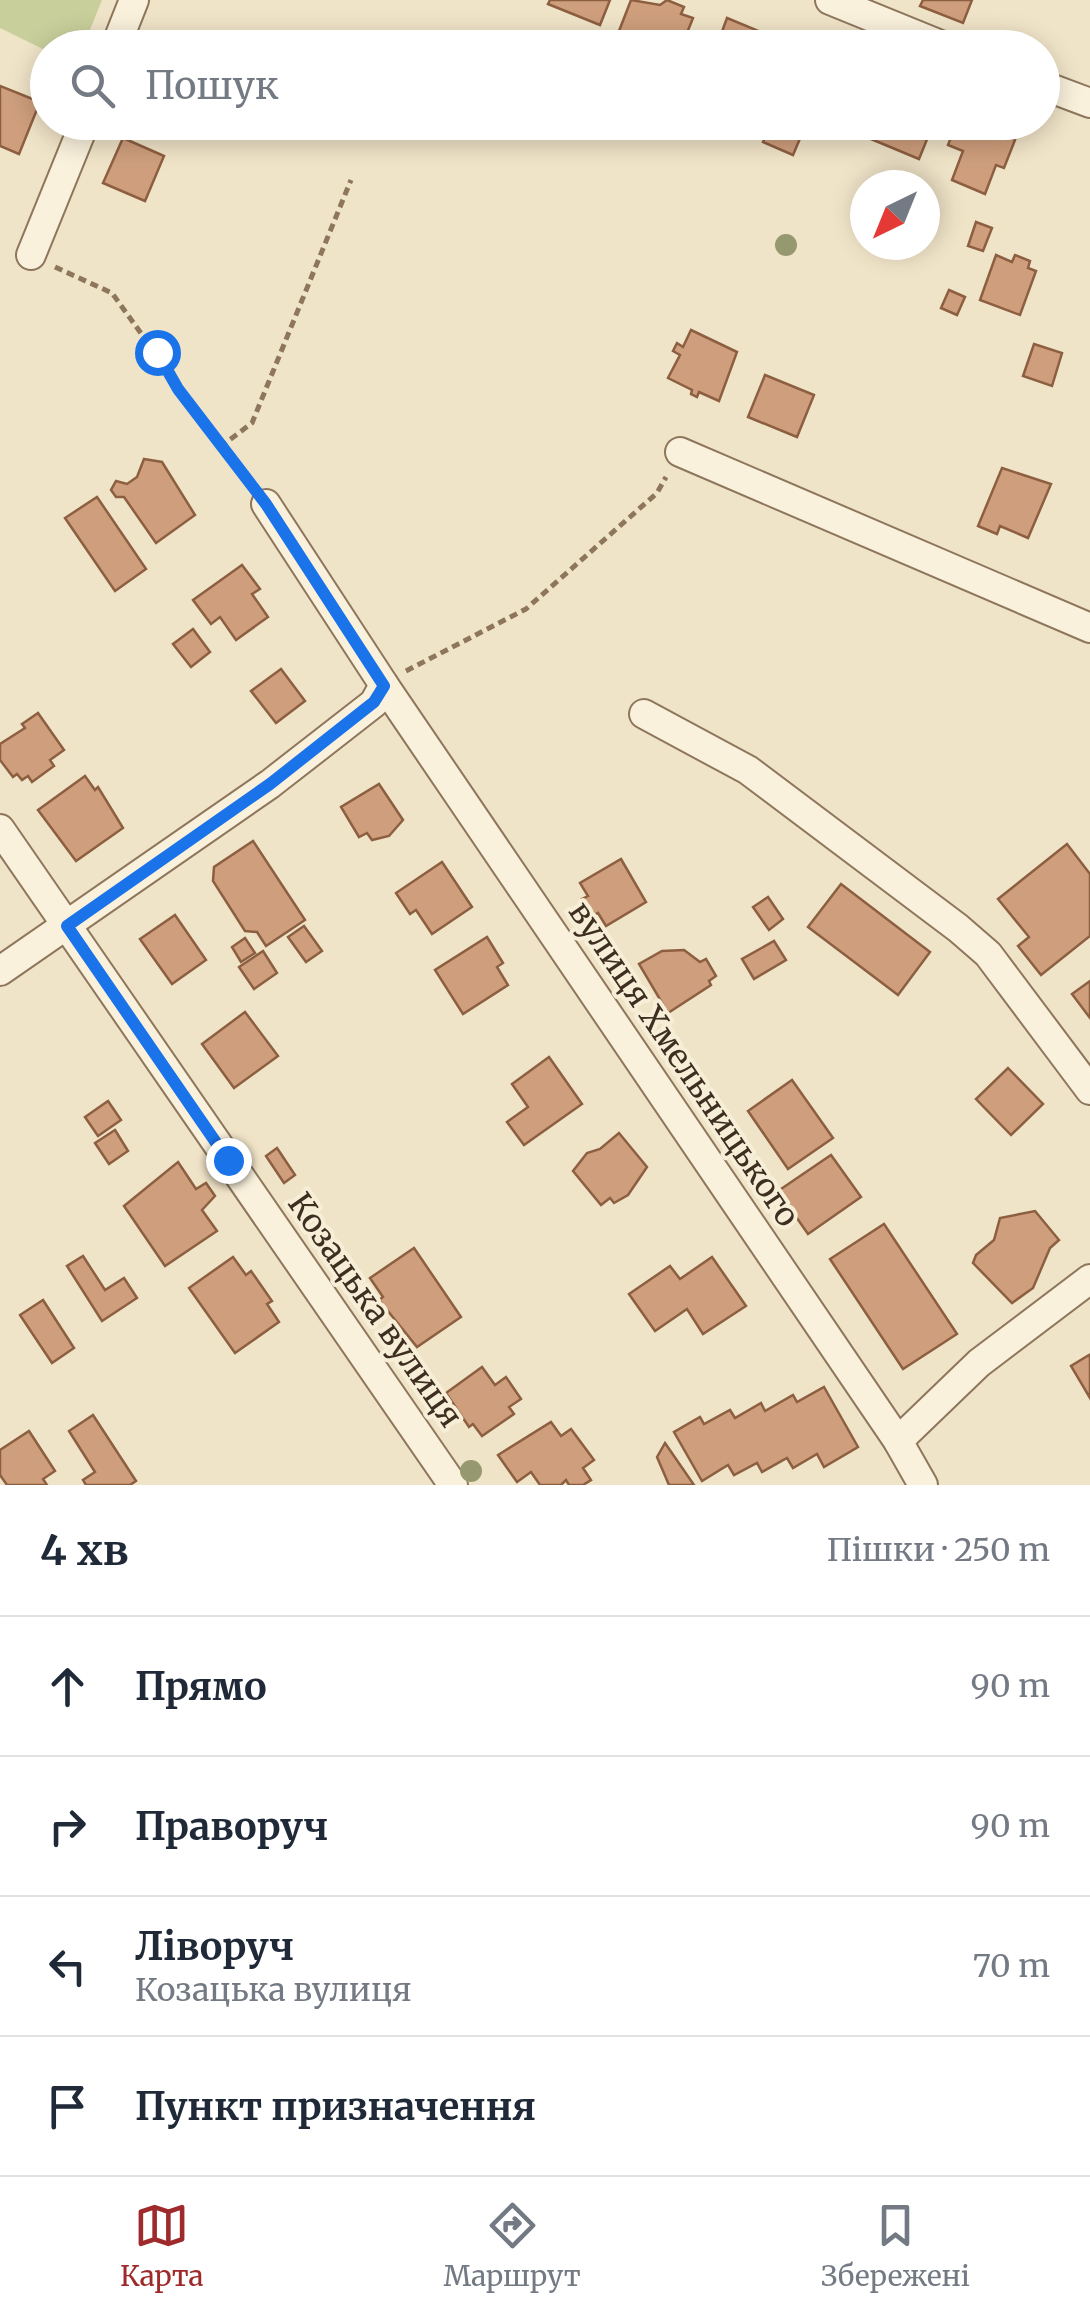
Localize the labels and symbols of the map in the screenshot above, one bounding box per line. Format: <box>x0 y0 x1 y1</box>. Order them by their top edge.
north arrow <box>850 170 940 260</box>
route start <box>135 330 181 376</box>
street label: вулиця Хмельницького <box>560 894 808 1234</box>
route end <box>206 1138 252 1184</box>
street label: Козацька вулиця <box>279 1185 471 1435</box>

